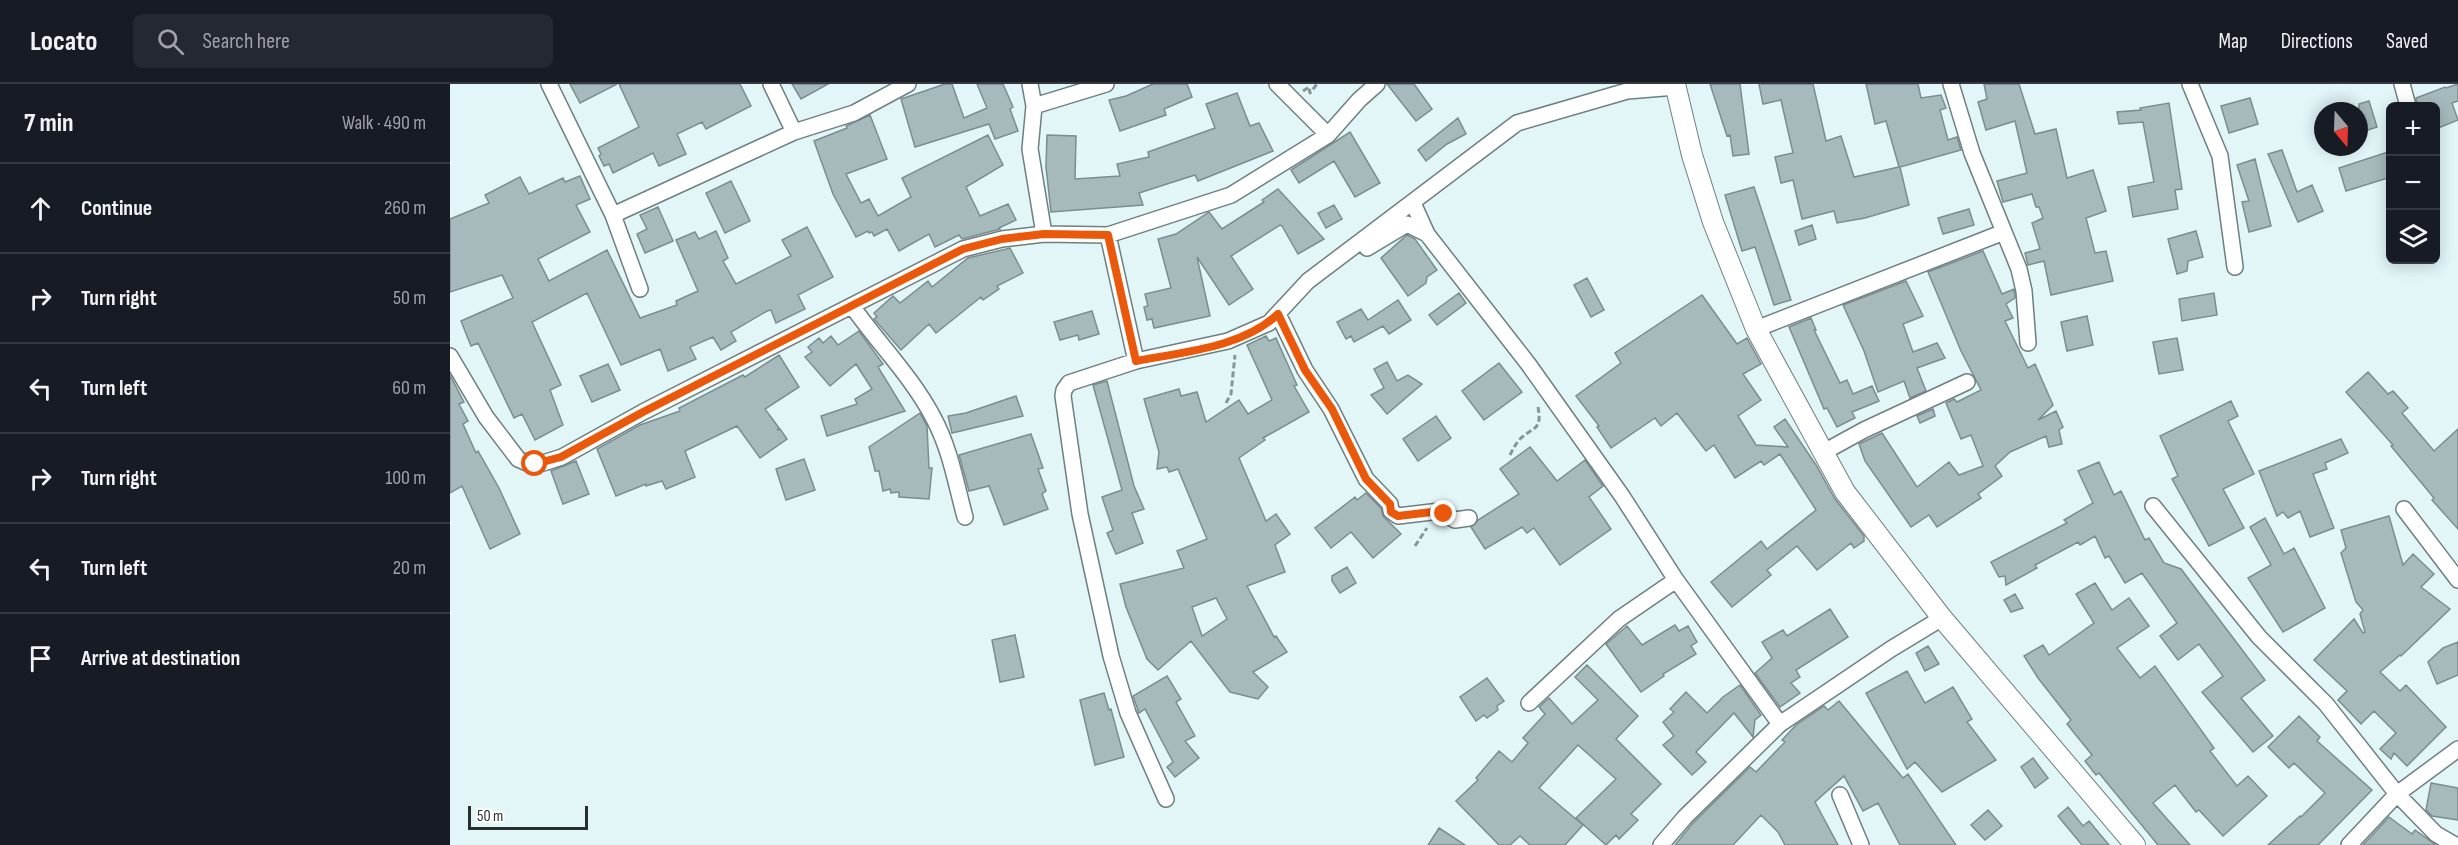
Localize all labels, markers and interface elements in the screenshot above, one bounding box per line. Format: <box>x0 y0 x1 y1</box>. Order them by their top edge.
search box <box>133 14 553 68</box>
text: Locato <box>30 25 97 58</box>
icon: search <box>154 25 187 58</box>
text: Search here <box>202 28 290 55</box>
text: Map <box>2218 29 2248 54</box>
text: Directions <box>2281 29 2353 54</box>
text: Saved <box>2386 29 2428 54</box>
north arrow <box>2314 102 2368 156</box>
map controls <box>2386 102 2440 264</box>
button: + <box>2386 102 2440 156</box>
text: 7 min <box>24 108 73 139</box>
text: Walk · 490 m <box>342 111 426 135</box>
button: − <box>2386 156 2440 210</box>
icon: ahead <box>24 192 57 225</box>
text: Continue <box>81 195 152 222</box>
text: 260 m <box>384 196 426 220</box>
button: layers <box>2386 210 2440 264</box>
icon: right <box>24 282 57 315</box>
text: Turn right <box>81 285 157 312</box>
text: 50 m <box>393 286 426 310</box>
icon: left <box>24 372 57 405</box>
text: Turn left <box>81 375 147 402</box>
text: 60 m <box>392 376 426 400</box>
route start <box>521 450 547 476</box>
icon: right <box>24 462 57 495</box>
text: Turn right <box>81 465 157 492</box>
text: 100 m <box>385 466 426 490</box>
route end <box>1430 500 1456 526</box>
icon: left <box>24 552 57 585</box>
text: Turn left <box>81 555 147 582</box>
text: 20 m <box>393 556 426 580</box>
icon: arrive <box>24 642 57 675</box>
text: Arrive at destination <box>81 645 240 672</box>
scale bar <box>468 803 588 830</box>
text: 50 m <box>477 807 503 826</box>

